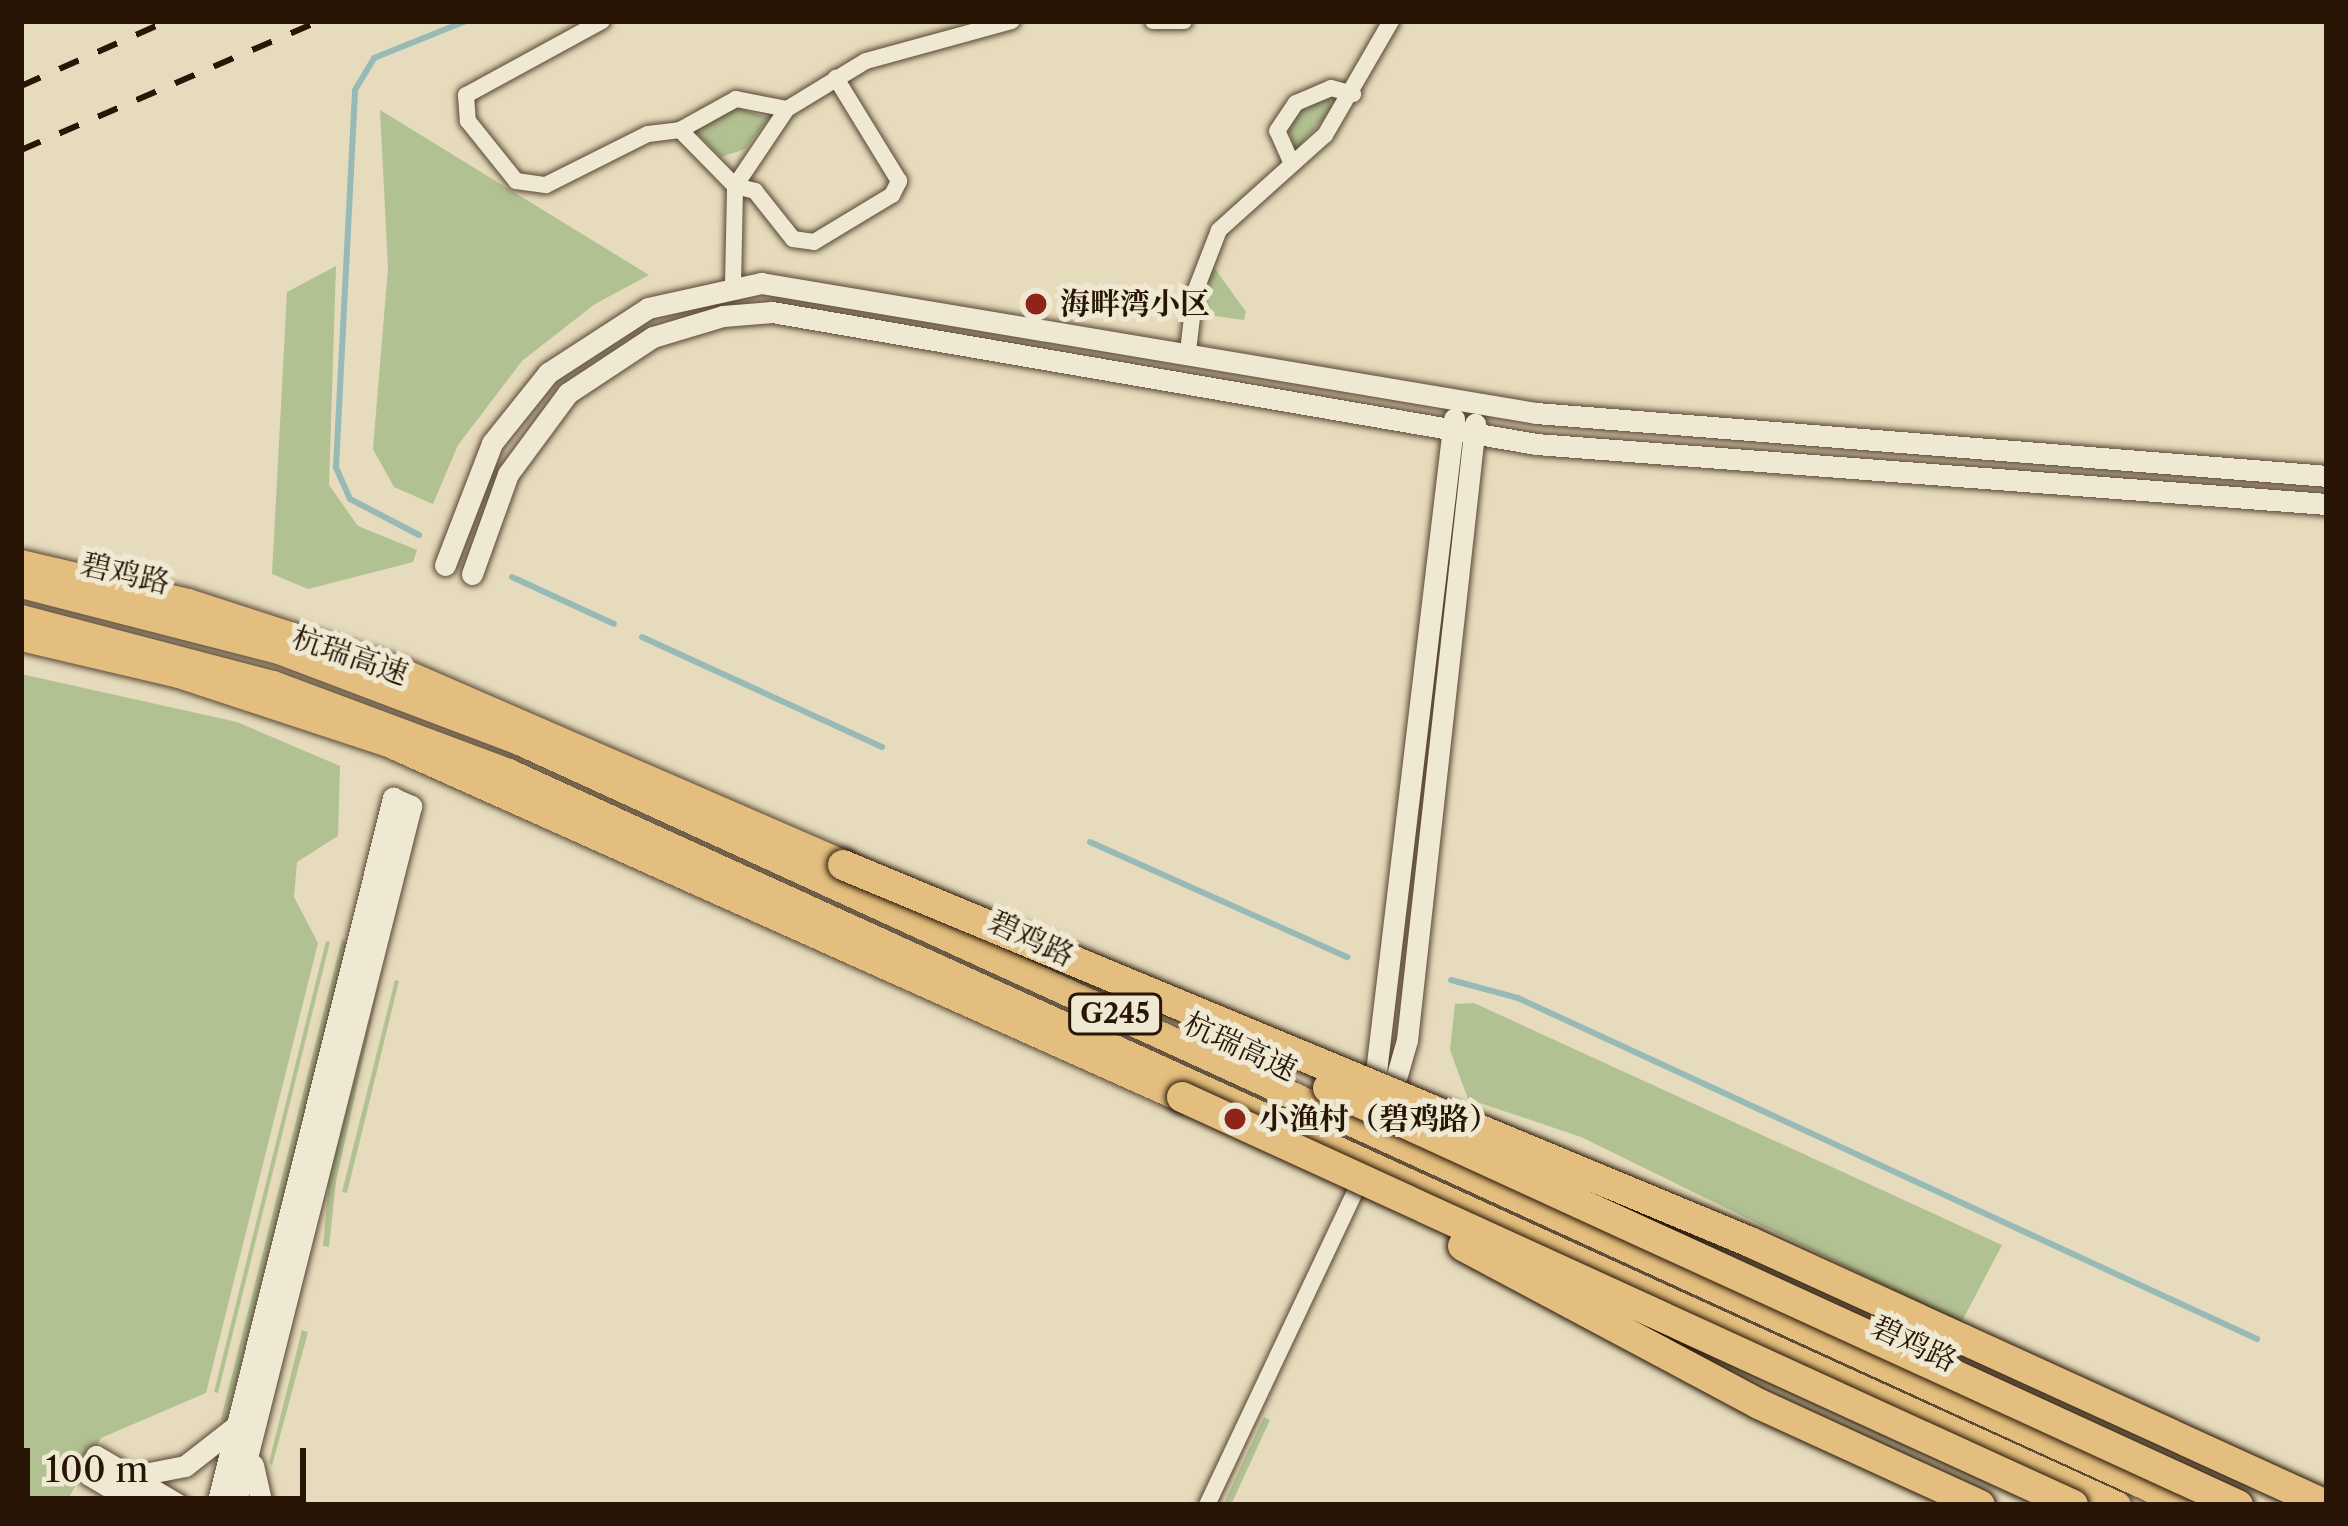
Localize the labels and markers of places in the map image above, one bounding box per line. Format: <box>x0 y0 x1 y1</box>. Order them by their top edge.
place label: 海畔湾小区 <box>1060 286 1210 322</box>
marker: 海畔湾小区 <box>1023 291 1049 317</box>
place label: 小渔村（碧鸡路） <box>1259 1101 1499 1137</box>
marker: 小渔村（碧鸡路） <box>1222 1106 1248 1132</box>

